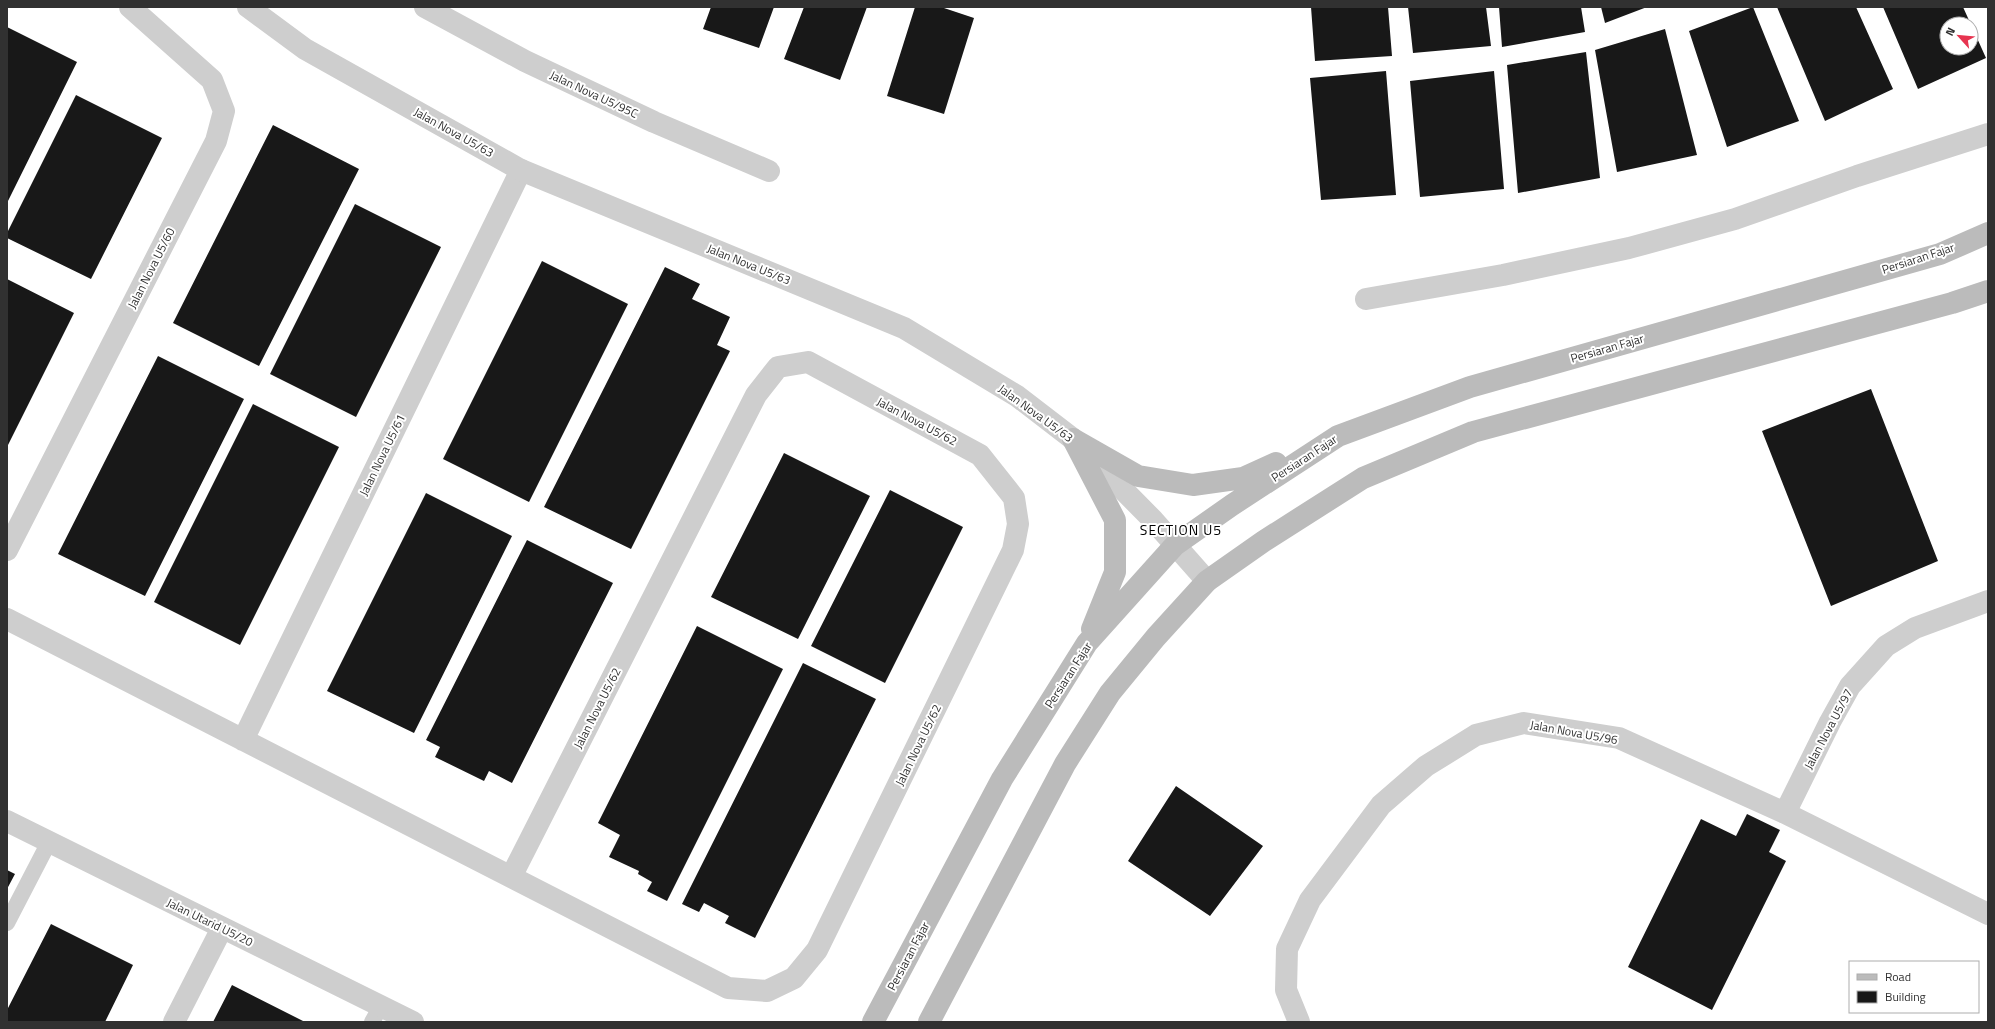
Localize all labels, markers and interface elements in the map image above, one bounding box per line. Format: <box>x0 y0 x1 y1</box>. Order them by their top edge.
north arrow <box>1939 16 1979 56</box>
text: N <box>1941 24 1959 38</box>
street label: Jalan Nova U5/95C <box>547 65 642 123</box>
street label: Jalan Nova U5/63 <box>411 102 497 162</box>
street label: Jalan Nova U5/60 <box>122 224 180 312</box>
street label: Persiaran Fajar <box>1879 237 1957 279</box>
street label: Jalan Nova U5/63 <box>704 239 794 289</box>
street label: Persiaran Fajar <box>1568 328 1646 368</box>
street label: Jalan Nova U5/63 <box>994 379 1078 447</box>
street label: Jalan Nova U5/62 <box>873 392 961 450</box>
street label: Jalan Nova U5/61 <box>354 411 410 499</box>
street label: Persiaran Fajar <box>1267 429 1341 487</box>
district label: SECTION U5 <box>1140 519 1222 540</box>
street label: Persiaran Fajar <box>1039 638 1097 712</box>
street label: Jalan Nova U5/62 <box>568 664 626 752</box>
street label: Jalan Nova U5/97 <box>1799 685 1857 773</box>
street label: Jalan Nova U5/62 <box>890 701 946 789</box>
street label: Jalan Nova U5/96 <box>1529 715 1620 749</box>
street label: Jalan Utarid U5/20 <box>164 893 257 951</box>
street label: Persiaran Fajar <box>882 918 934 994</box>
legend <box>1849 961 1979 1013</box>
text: Road <box>1885 967 1911 986</box>
text: Building <box>1885 987 1926 1006</box>

